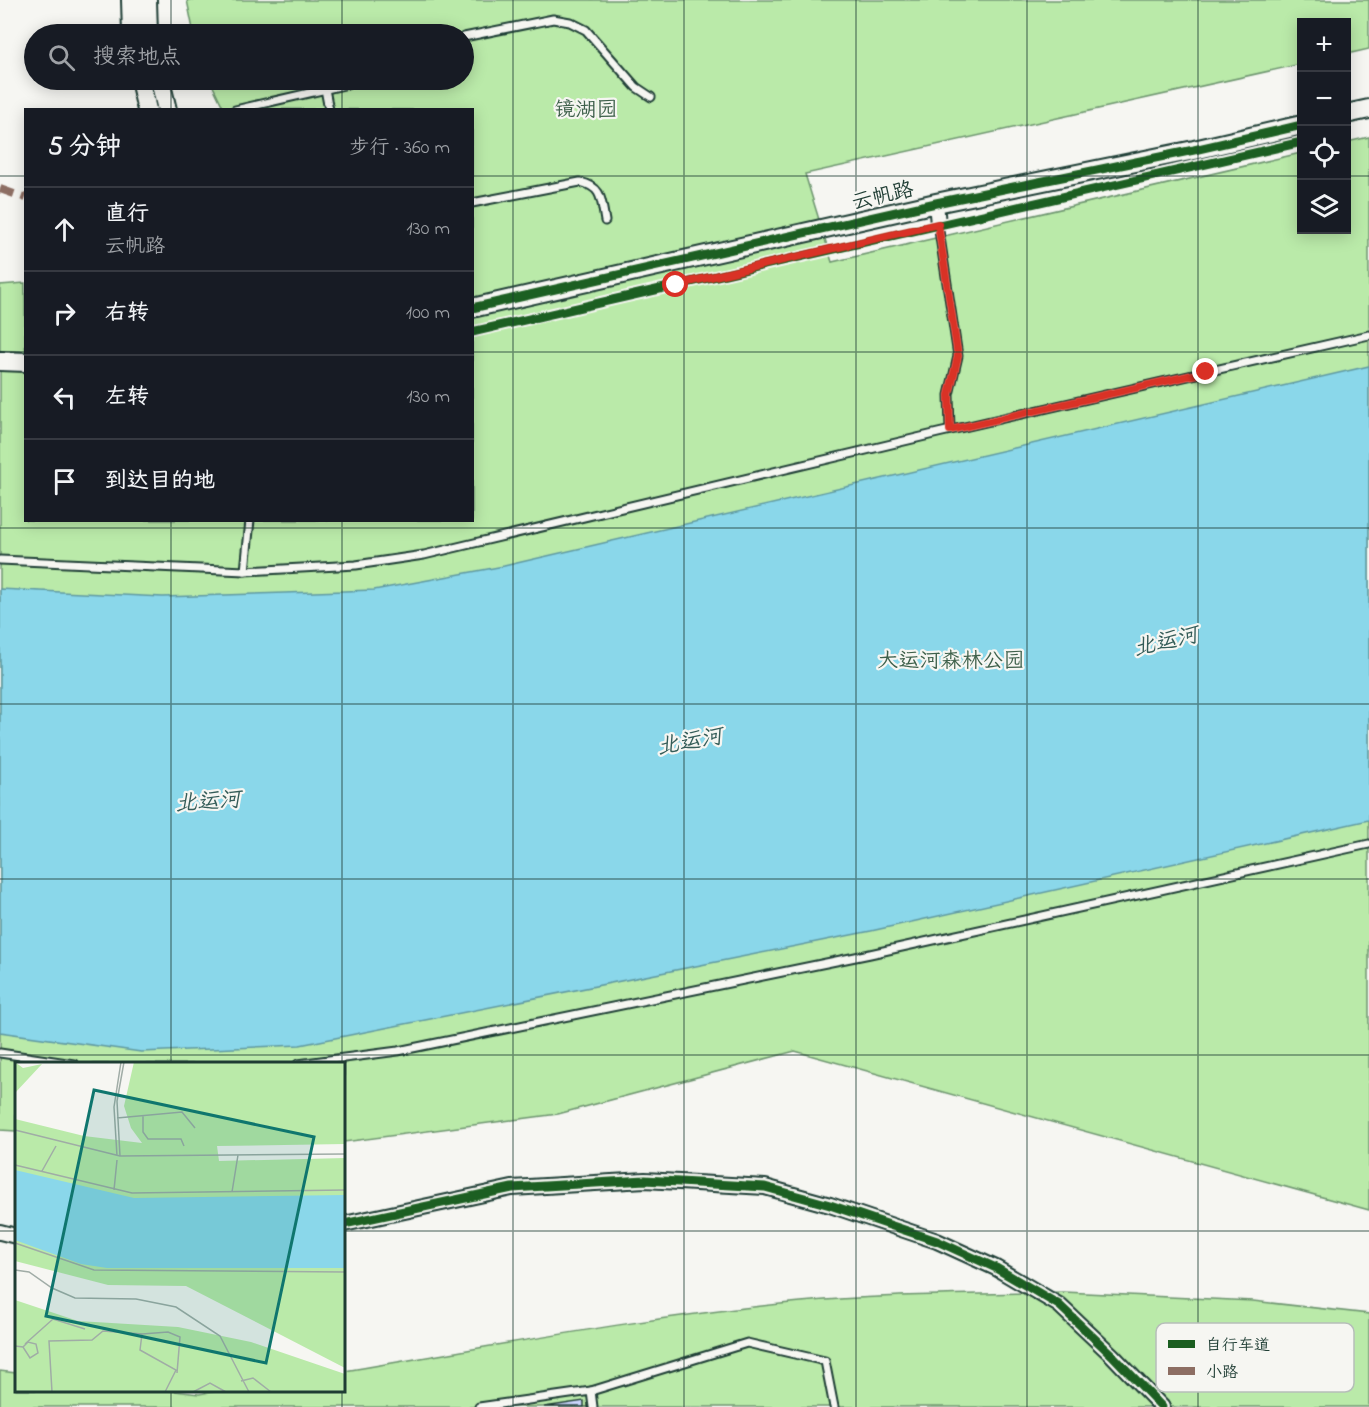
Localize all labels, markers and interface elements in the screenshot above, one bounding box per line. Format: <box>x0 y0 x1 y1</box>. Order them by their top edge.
map controls <box>1297 18 1351 234</box>
button: + <box>1297 18 1351 72</box>
search box <box>24 24 474 90</box>
icon: search <box>45 41 78 74</box>
text: 搜索地点 <box>93 42 181 74</box>
button: − <box>1297 72 1351 126</box>
park label: 镜湖园 <box>555 96 618 126</box>
button: locate <box>1297 126 1351 180</box>
text: 5 分钟 <box>48 129 121 167</box>
text: 步行 · 360 m <box>350 134 450 163</box>
street label: 云帆路 <box>849 175 917 219</box>
button: layers <box>1297 180 1351 234</box>
text: 直行 <box>105 199 149 231</box>
icon: ahead <box>48 213 81 246</box>
text: 130 m <box>406 215 450 244</box>
text: 云帆路 <box>105 233 165 262</box>
route start <box>662 271 688 297</box>
icon: right <box>48 297 81 330</box>
text: 右转 <box>105 298 149 330</box>
text: 100 m <box>406 299 450 328</box>
route end <box>1192 358 1218 384</box>
icon: left <box>48 381 81 414</box>
text: 左转 <box>105 382 149 414</box>
text: 130 m <box>406 383 450 412</box>
icon: arrive <box>48 465 81 498</box>
text: 到达目的地 <box>105 466 215 498</box>
water label: 北运河 <box>1130 619 1205 666</box>
park label: 大运河森林公园 <box>878 647 1025 677</box>
water label: 北运河 <box>655 721 728 764</box>
water label: 北运河 <box>174 785 245 821</box>
inset map <box>15 1062 345 1392</box>
legend <box>1156 1323 1354 1392</box>
text: 自行车道 <box>1206 1334 1270 1358</box>
text: 小路 <box>1206 1361 1238 1385</box>

